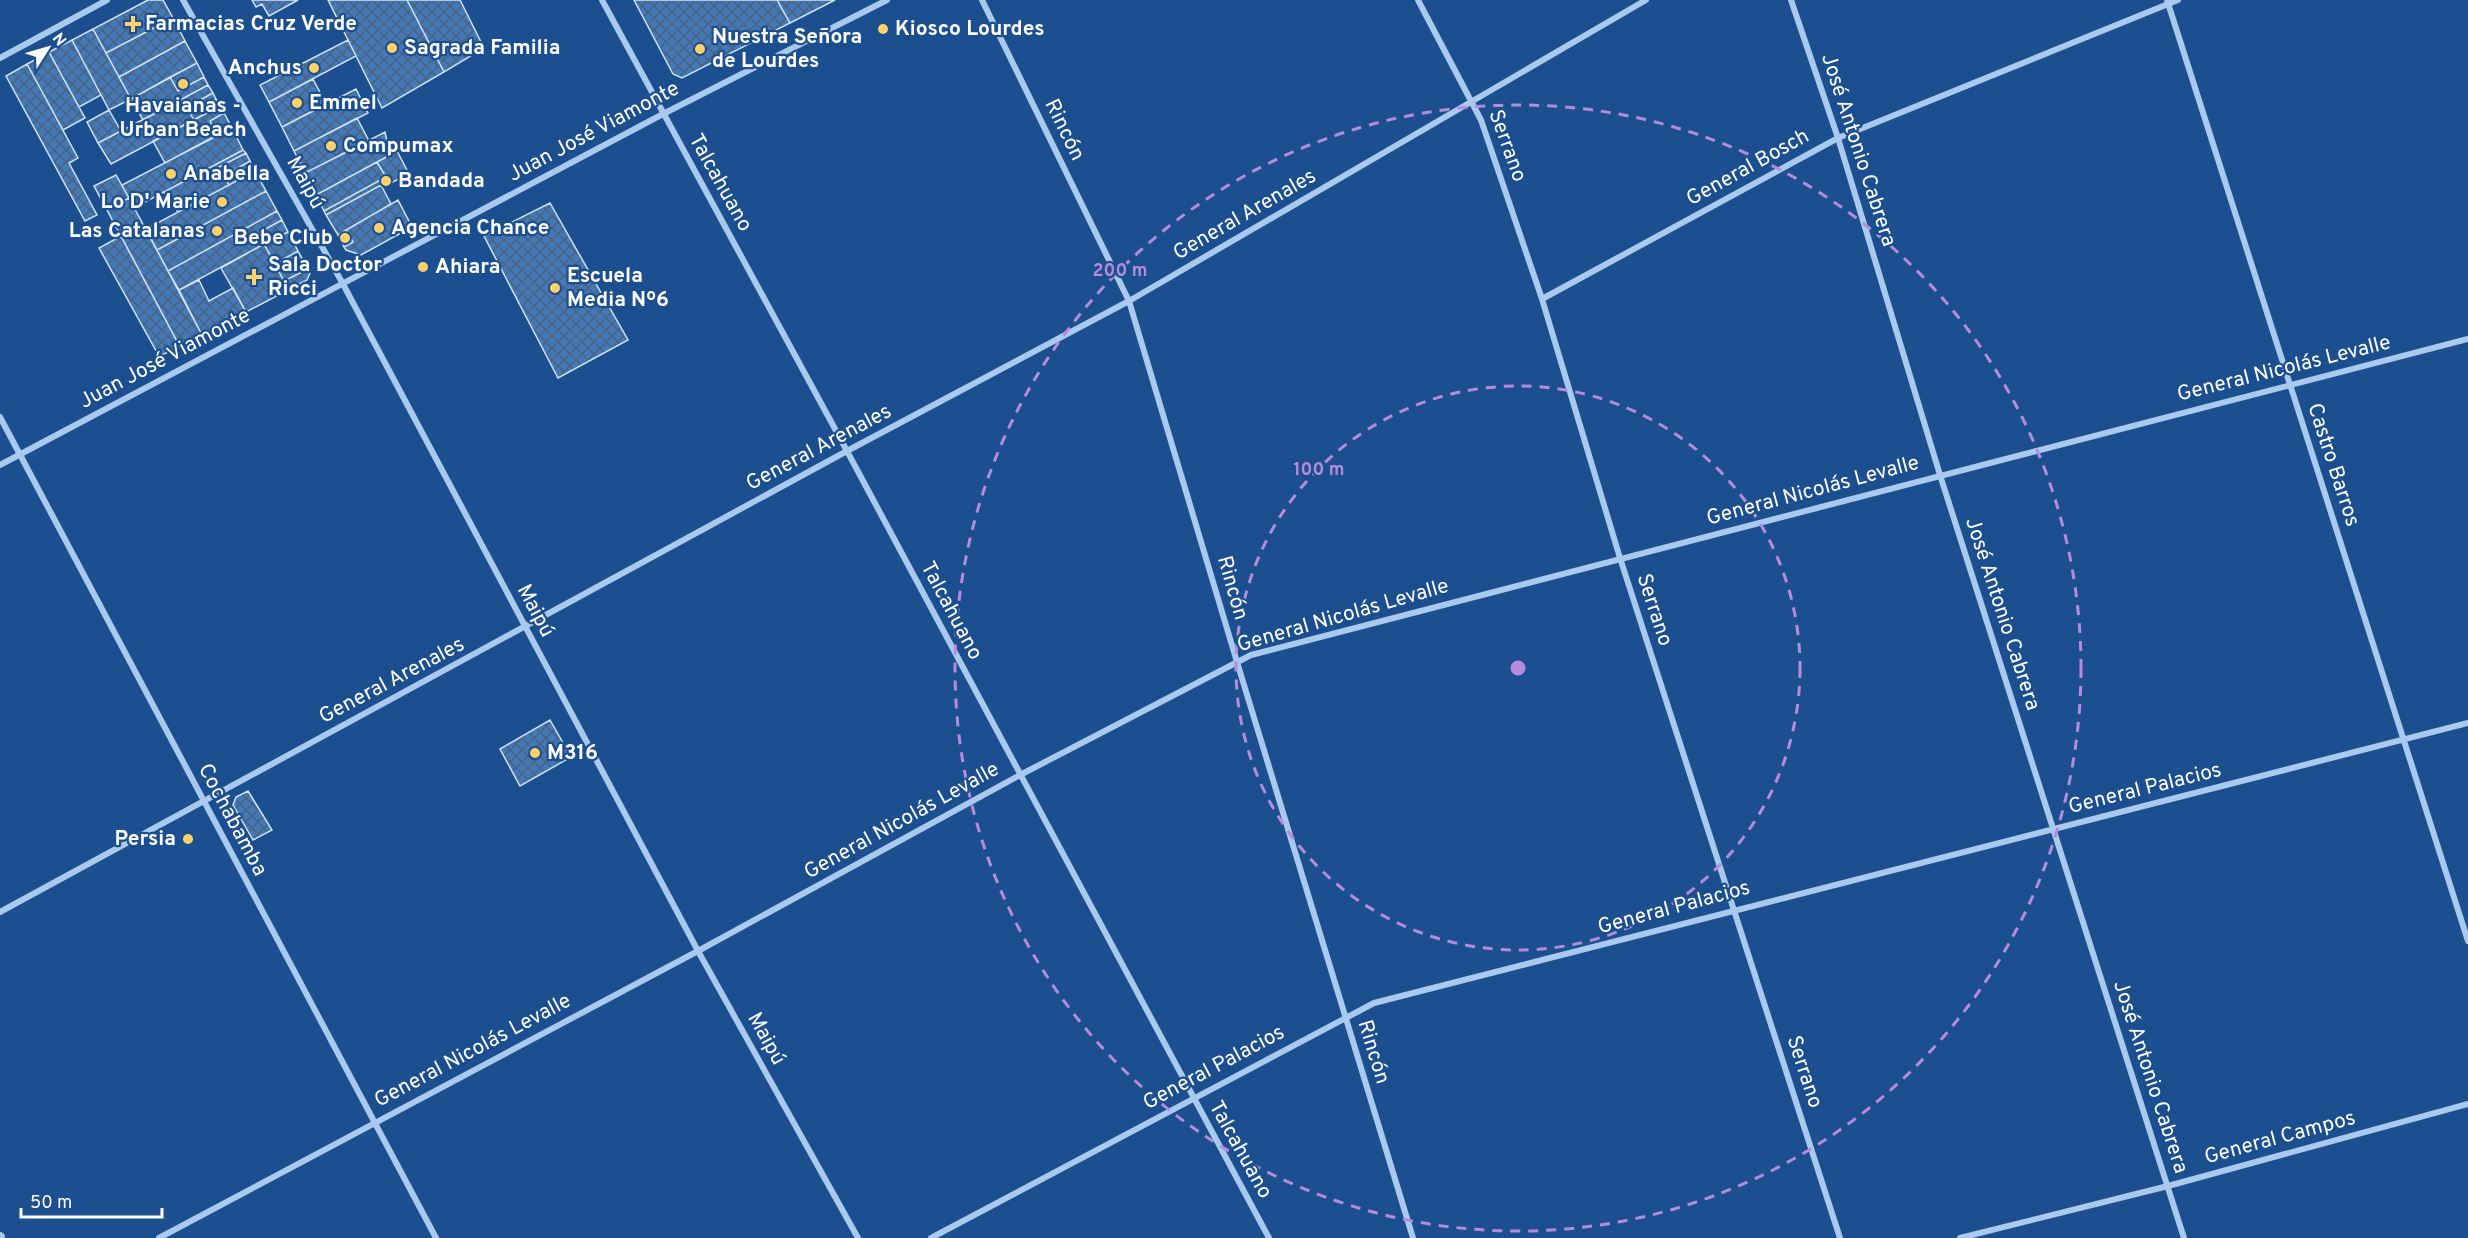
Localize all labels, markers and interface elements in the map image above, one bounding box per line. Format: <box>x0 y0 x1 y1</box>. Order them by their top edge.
place label: Farmacias Cruz Verde <box>145 11 357 38</box>
place label: Kiosco Lourdes <box>895 16 1045 43</box>
marker: Farmacias Cruz Verde <box>126 17 140 31</box>
north arrow <box>18 18 78 78</box>
marker: Kiosco Lourdes <box>876 22 890 36</box>
place label: Nuestra Señora de Lourdes <box>712 24 862 75</box>
text: N <box>47 30 70 51</box>
place label: Sagrada Familia <box>404 35 560 62</box>
marker: Sagrada Familia <box>385 41 399 55</box>
marker: Nuestra Señora de Lourdes <box>693 42 707 56</box>
street label: José Antonio Cabrera <box>1814 50 1902 250</box>
place label: Anchus <box>228 55 302 82</box>
marker: Anchus <box>307 61 321 75</box>
street label: Juan José Viamonte <box>504 75 684 189</box>
marker: Havaianas - Urban Beach <box>176 77 190 91</box>
place label: Emmel <box>309 90 377 117</box>
place label: Havaianas - Urban Beach <box>119 93 247 144</box>
street label: Rincón <box>1037 95 1091 165</box>
marker: Emmel <box>290 96 304 110</box>
street label: Serrano <box>1482 106 1532 186</box>
street label: General Bosch <box>1682 123 1814 213</box>
street label: Talcahuano <box>682 129 758 237</box>
place label: Compumax <box>343 133 454 160</box>
marker: Compumax <box>324 139 338 153</box>
street label: Maipú <box>280 152 330 214</box>
place label: Anabella <box>183 161 270 188</box>
street label: General Arenales <box>1169 163 1321 267</box>
marker: Anabella <box>164 167 178 181</box>
place label: Bandada <box>398 168 485 195</box>
marker: Bandada <box>379 174 393 188</box>
place label: Lo D' Marie <box>101 189 210 216</box>
marker: Lo D' Marie <box>215 195 229 209</box>
place label: Agencia Chance <box>391 215 550 242</box>
place label: Las Catalanas <box>69 218 205 245</box>
marker: Agencia Chance <box>372 221 386 235</box>
marker: Las Catalanas <box>210 224 224 238</box>
place label: Bebe Club <box>233 225 333 252</box>
marker: Bebe Club <box>338 231 352 245</box>
place label: Sala Doctor Ricci <box>268 252 382 303</box>
place label: Ahiara <box>435 254 500 281</box>
marker: Ahiara <box>416 260 430 274</box>
text: 200 m <box>1092 260 1148 283</box>
place label: Escuela Media Nº6 <box>567 263 669 314</box>
marker: Sala Doctor Ricci <box>245 268 263 286</box>
marker: Escuela Media Nº6 <box>548 281 562 295</box>
street label: Juan José Viamonte <box>75 302 255 416</box>
street label: General Nicolás Levalle <box>2174 329 2394 409</box>
street label: General Arenales <box>742 398 896 498</box>
street label: Castro Barros <box>2300 400 2366 530</box>
street label: General Nicolás Levalle <box>1704 450 1922 532</box>
text: 100 m <box>1293 459 1345 482</box>
street label: José Antonio Cabrera <box>1958 514 2046 714</box>
street label: Rincón <box>1210 553 1254 623</box>
street label: Talcahuano <box>914 557 988 665</box>
street label: Serrano <box>1630 570 1678 650</box>
street label: General Nicolás Levalle <box>1234 573 1452 659</box>
street label: Maipú <box>510 580 560 642</box>
street label: General Arenales <box>315 631 469 731</box>
centre of rings <box>1508 658 1528 678</box>
place label: M316 <box>547 740 598 767</box>
marker: M316 <box>528 746 542 760</box>
street label: General Nicolás Levalle <box>800 756 1004 886</box>
street label: General Palacios <box>2066 757 2224 821</box>
street label: Cochabamba <box>191 759 273 881</box>
place label: Persia <box>115 826 176 853</box>
marker: Persia <box>181 832 195 846</box>
street label: General Palacios <box>1595 875 1753 941</box>
street label: José Antonio Cabrera <box>2106 977 2194 1177</box>
street label: General Nicolás Levalle <box>370 988 576 1114</box>
street label: Maipú <box>741 1008 791 1070</box>
street label: Rincón <box>1350 1017 1396 1087</box>
street label: General Palacios <box>1138 1019 1290 1117</box>
street label: Serrano <box>1780 1032 1828 1112</box>
street label: Talcahuano <box>1202 1096 1278 1204</box>
street label: General Campos <box>2201 1105 2359 1171</box>
scale bar <box>21 1181 162 1219</box>
text: 50 m <box>30 1192 72 1215</box>

